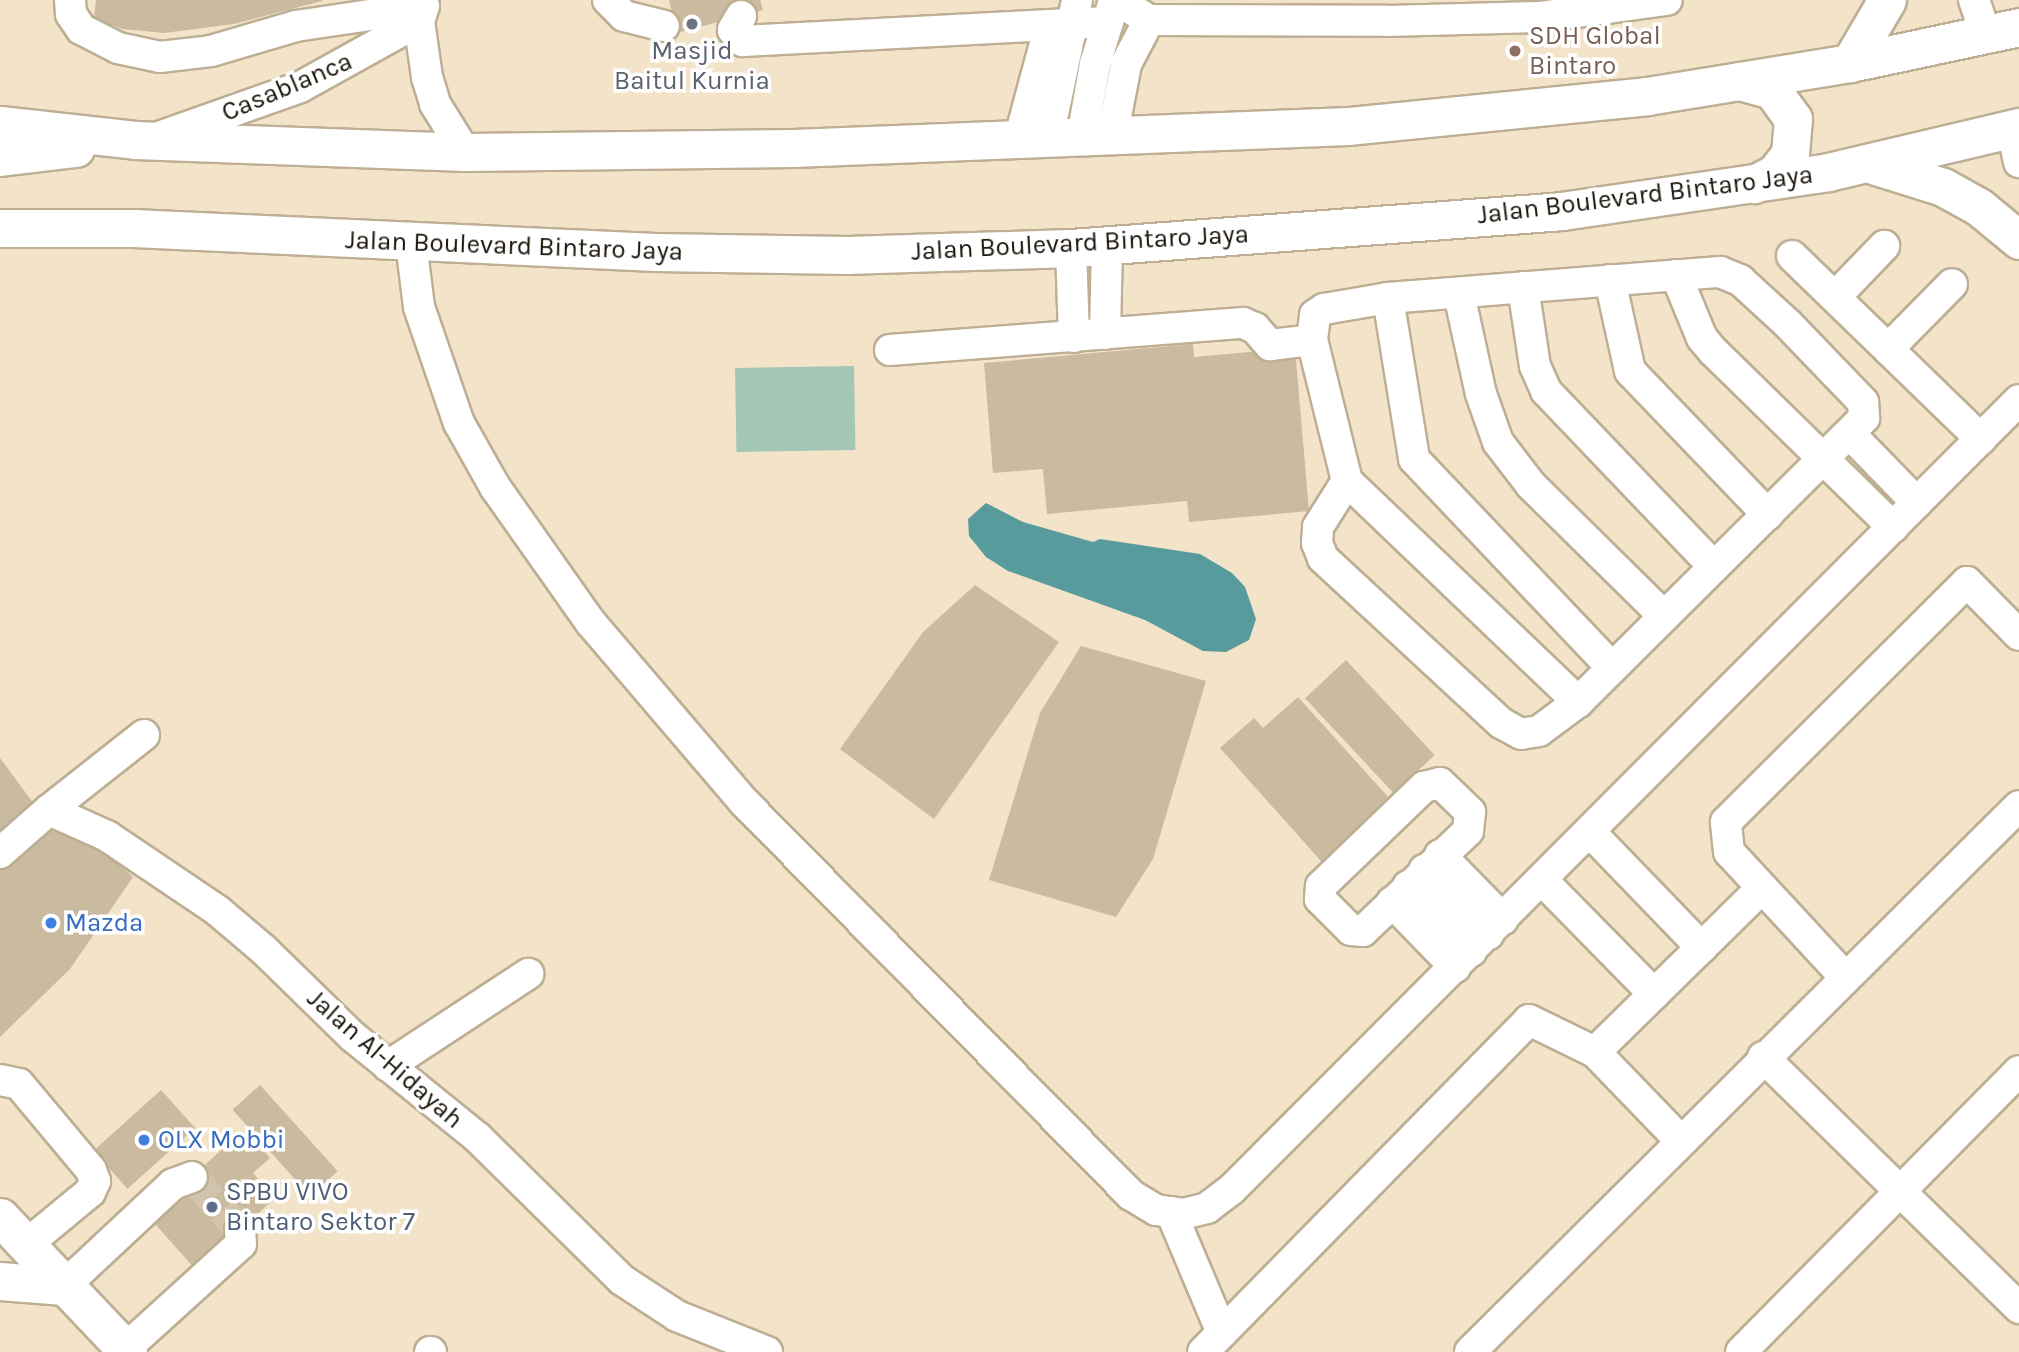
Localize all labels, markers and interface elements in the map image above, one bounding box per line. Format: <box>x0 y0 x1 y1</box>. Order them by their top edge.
marker: Masjid Baitul Kurnia <box>684 16 700 32</box>
place label: SDH Global Bintaro <box>1529 20 1661 82</box>
place label: Masjid Baitul Kurnia <box>614 35 770 96</box>
marker: SDH Global Bintaro <box>1507 43 1523 59</box>
street label: Casablanca <box>217 46 357 128</box>
street label: Jalan Boulevard Bintaro Jaya <box>1475 159 1815 231</box>
street label: Jalan Boulevard Bintaro Jaya <box>910 219 1250 267</box>
street label: Jalan Boulevard Bintaro Jaya <box>345 225 683 267</box>
place label: Mazda <box>65 907 143 939</box>
marker: Mazda <box>43 915 59 931</box>
street label: Jalan Al-Hidayah <box>301 983 469 1135</box>
place label: OLX Mobbi <box>158 1124 285 1156</box>
marker: OLX Mobbi <box>136 1132 152 1148</box>
place label: SPBU VIVO Bintaro Sektor 7 <box>226 1176 415 1238</box>
marker: SPBU VIVO Bintaro Sektor 7 <box>204 1199 220 1215</box>

